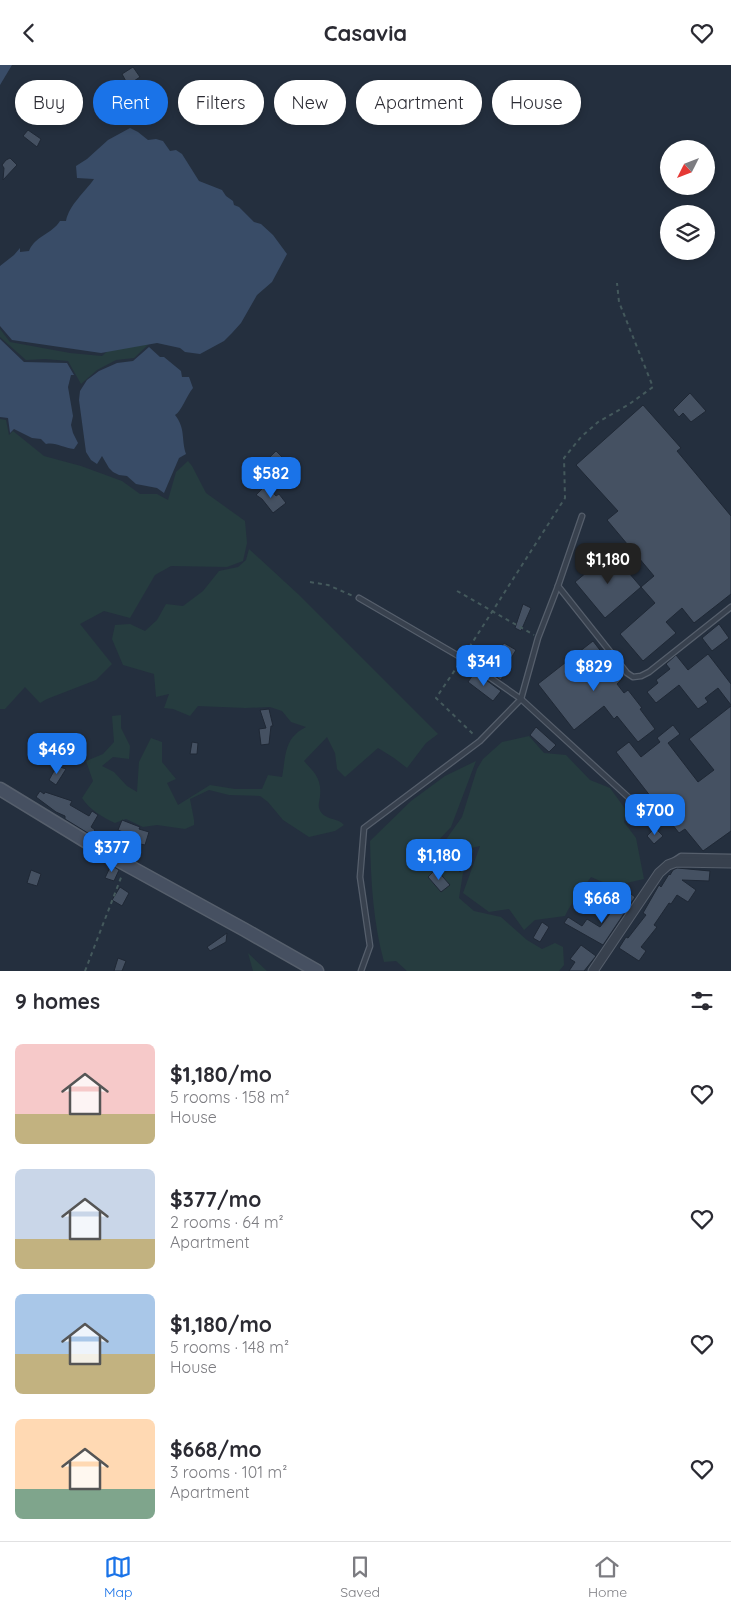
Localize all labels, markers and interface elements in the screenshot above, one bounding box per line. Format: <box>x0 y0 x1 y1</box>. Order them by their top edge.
icon: back <box>15 19 43 47</box>
text: Casavia <box>324 19 407 47</box>
icon: heart <box>688 19 716 47</box>
chip: Buy <box>15 80 83 125</box>
chip: Rent <box>93 80 168 125</box>
chip: Filters <box>178 80 264 125</box>
chip: New <box>274 80 346 125</box>
chip: Apartment <box>356 80 482 125</box>
chip: House <box>492 80 581 125</box>
north arrow <box>660 140 715 195</box>
map controls <box>660 140 715 260</box>
button: layers <box>660 205 715 260</box>
pin: $582 <box>241 457 301 499</box>
text: $582 <box>253 463 289 483</box>
pin: $1,180 <box>567 543 649 585</box>
text: $1,180 <box>586 549 630 569</box>
pin: $341 <box>454 645 514 687</box>
pin: $829 <box>564 649 624 692</box>
text: $341 <box>467 651 501 671</box>
text: $829 <box>576 656 612 676</box>
pin: $469 <box>27 733 87 775</box>
text: $469 <box>39 739 75 759</box>
pin: $700 <box>625 793 685 836</box>
text: $700 <box>636 800 674 820</box>
pin: $377 <box>82 831 142 873</box>
text: $377 <box>94 837 130 857</box>
pin: $1,180 <box>398 839 480 881</box>
text: $1,180 <box>417 845 461 865</box>
pin: $668 <box>572 881 632 924</box>
text: $668 <box>584 888 620 908</box>
icon: filters <box>688 987 716 1015</box>
text: 9 homes <box>15 988 100 1014</box>
text: $1,180/mo <box>170 1061 272 1087</box>
icon: home <box>55 1064 115 1124</box>
icon: heart <box>688 1080 716 1108</box>
text: 5 rooms · 158 m² <box>170 1087 290 1107</box>
text: House <box>170 1107 217 1127</box>
text: $377/mo <box>170 1186 261 1212</box>
icon: home <box>55 1189 115 1249</box>
icon: heart <box>688 1205 716 1233</box>
text: 2 rooms · 64 m² <box>170 1212 284 1232</box>
text: Apartment <box>170 1232 250 1252</box>
text: $1,180/mo <box>170 1311 272 1337</box>
icon: home <box>55 1314 115 1374</box>
icon: heart <box>688 1330 716 1358</box>
text: 5 rooms · 148 m² <box>170 1337 289 1357</box>
text: House <box>170 1357 217 1377</box>
text: $668/mo <box>170 1436 262 1462</box>
icon: home <box>55 1439 115 1499</box>
icon: heart <box>688 1455 716 1483</box>
text: 3 rooms · 101 m² <box>170 1462 287 1482</box>
text: Apartment <box>170 1482 250 1502</box>
tab: Map <box>104 1553 132 1601</box>
tab: Saved <box>340 1553 380 1601</box>
tab: Home <box>588 1553 627 1601</box>

